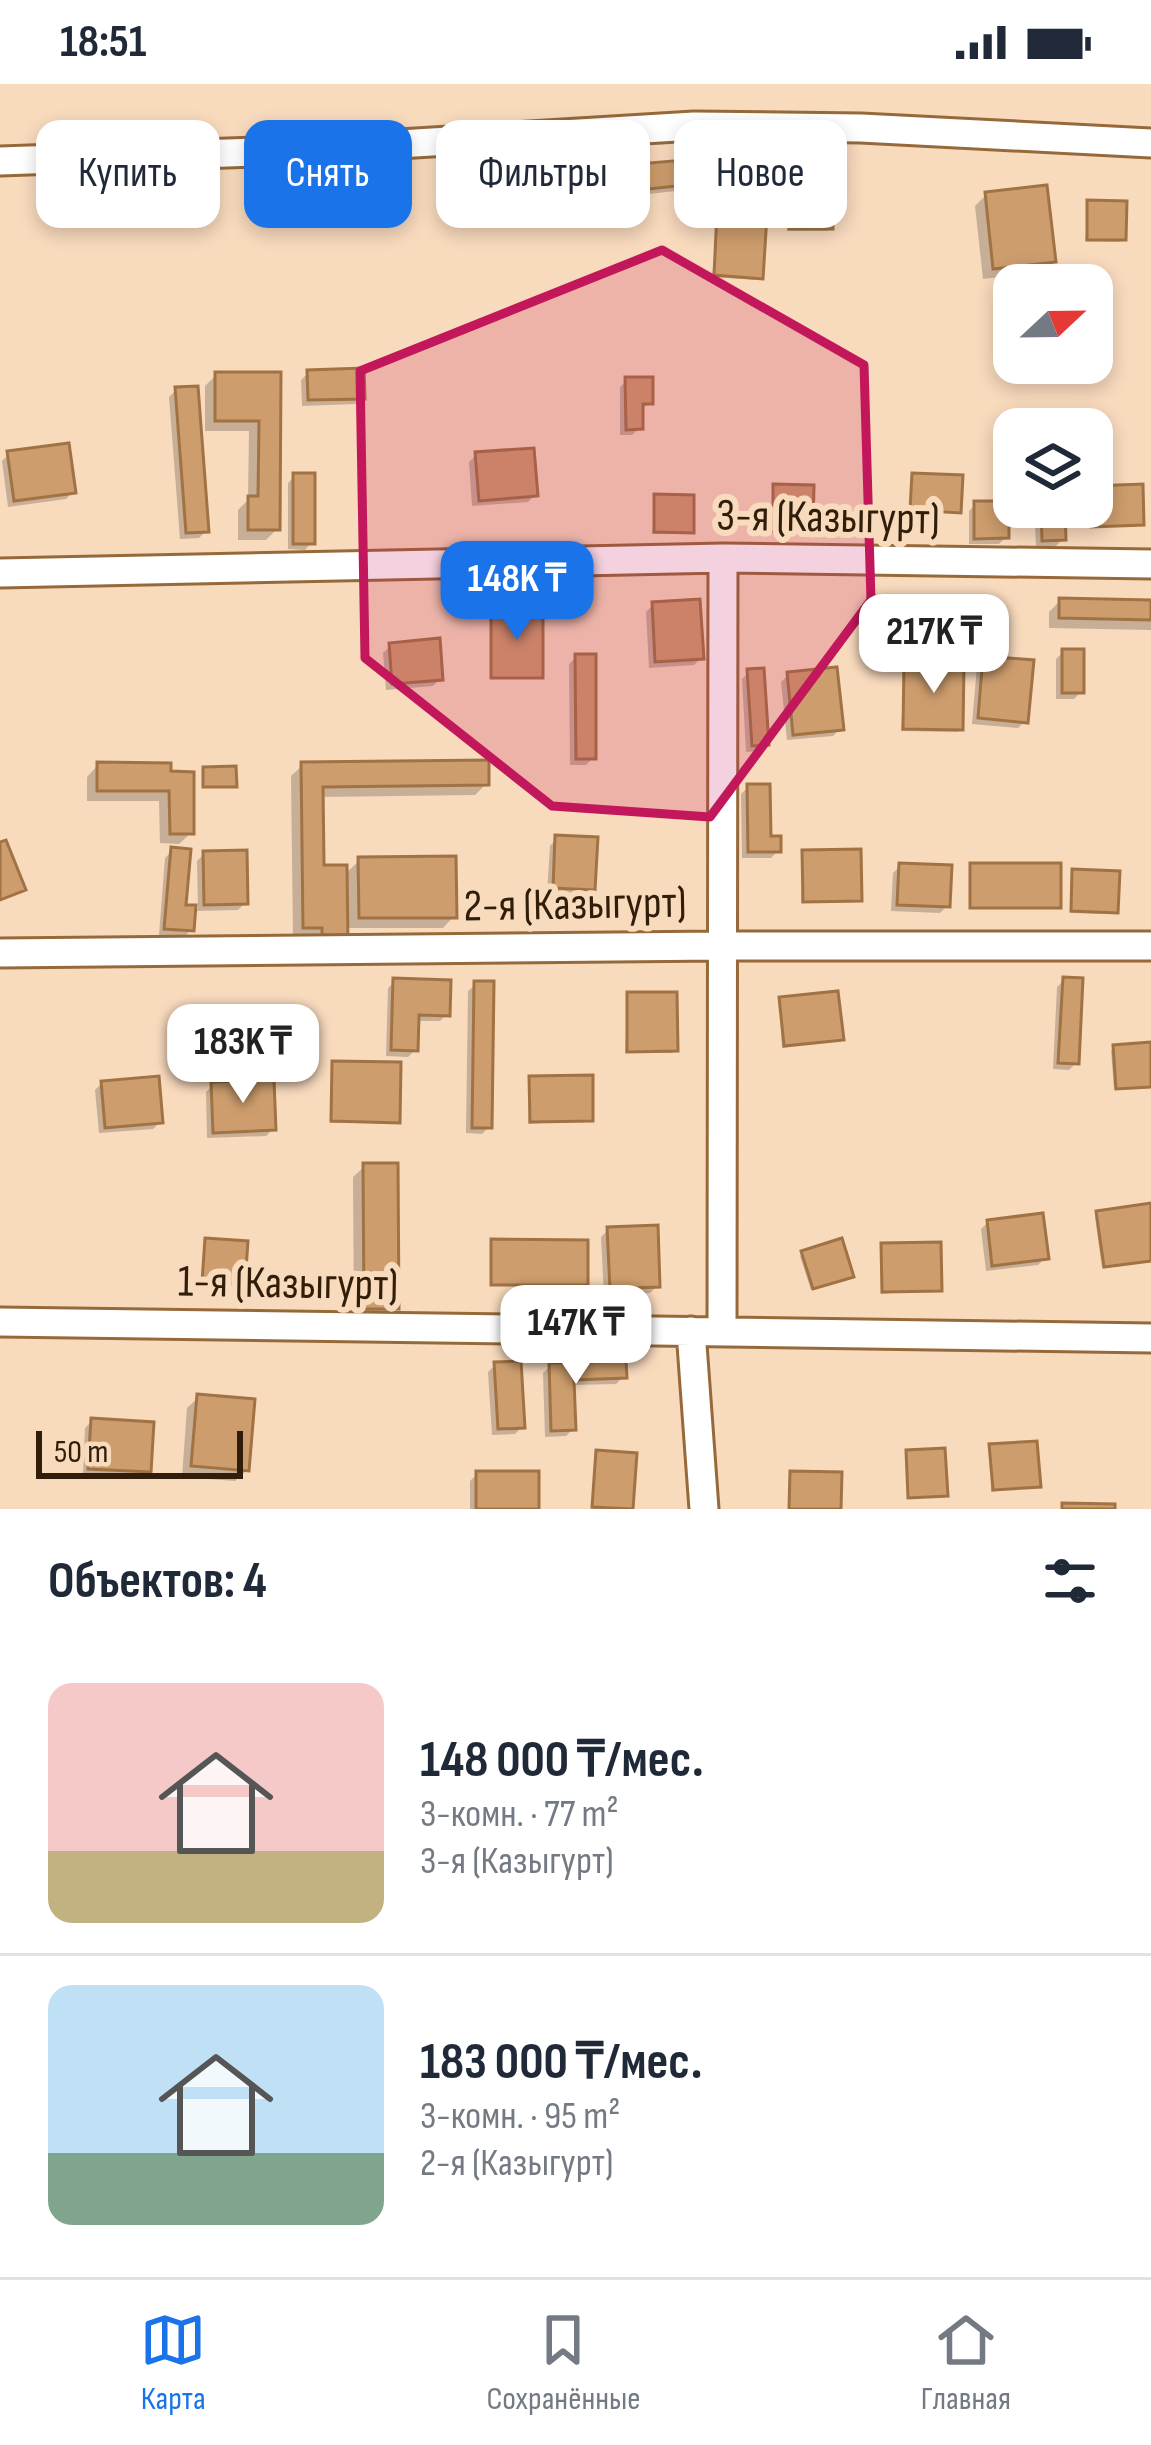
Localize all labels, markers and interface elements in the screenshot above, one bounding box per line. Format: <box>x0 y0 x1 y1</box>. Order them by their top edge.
text: 18:51 <box>60 15 146 70</box>
chip: Купить <box>36 120 220 228</box>
chip: Снять <box>244 120 412 228</box>
chip: Фильтры <box>436 120 650 228</box>
chip: Новое <box>674 120 847 228</box>
north arrow <box>993 264 1113 384</box>
map controls <box>993 264 1113 528</box>
button: layers <box>993 408 1113 528</box>
street label: 3-я (Казыгурт) <box>716 489 940 547</box>
pin: 148K ₸ <box>419 541 615 643</box>
text: 148K ₸ <box>468 556 566 603</box>
pin: 217K ₸ <box>836 594 1032 696</box>
text: 217K ₸ <box>886 609 982 656</box>
street label: 2-я (Казыгурт) <box>463 876 687 934</box>
pin: 183K ₸ <box>145 1004 341 1106</box>
text: 183K ₸ <box>194 1019 292 1066</box>
street label: 1-я (Казыгурт) <box>177 1255 399 1313</box>
pin: 147K ₸ <box>478 1285 674 1387</box>
text: 147K ₸ <box>527 1300 625 1347</box>
scale bar <box>36 1425 243 1478</box>
text: 50 m <box>54 1432 108 1472</box>
icon: filters <box>1037 1548 1103 1614</box>
text: Объектов: 4 <box>48 1551 267 1612</box>
text: 148 000 ₸/мес. <box>420 1730 704 1791</box>
icon: home <box>144 1731 288 1875</box>
text: 3-комн. · 77 m² <box>420 1791 619 1838</box>
text: 3-я (Казыгурт) <box>420 1838 614 1885</box>
text: 183 000 ₸/мес. <box>420 2032 702 2093</box>
icon: home <box>144 2033 288 2177</box>
text: 3-комн. · 95 m² <box>420 2093 620 2140</box>
text: 2-я (Казыгурт) <box>420 2140 613 2187</box>
tab: Карта <box>140 2307 206 2419</box>
tab: Сохранённые <box>486 2307 640 2419</box>
tab: Главная <box>921 2307 1011 2419</box>

